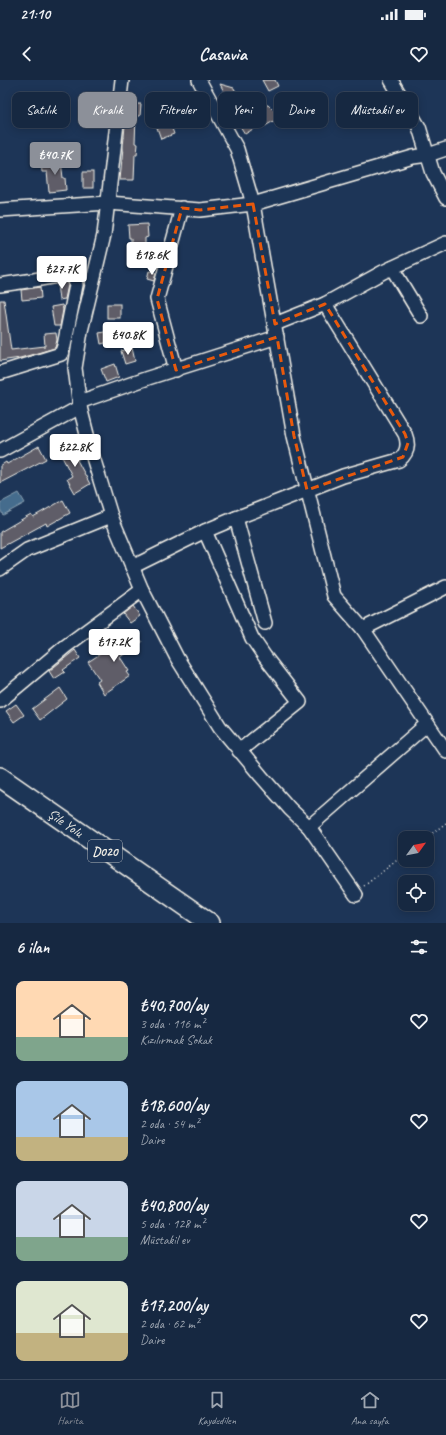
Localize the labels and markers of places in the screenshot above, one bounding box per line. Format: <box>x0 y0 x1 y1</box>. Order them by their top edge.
pin: ₺40.7K <box>22 142 88 176</box>
pin: ₺18.6K <box>119 242 185 276</box>
pin: ₺27.7K <box>29 256 95 290</box>
pin: ₺40.8K <box>95 322 161 356</box>
pin: ₺22.8K <box>42 434 108 468</box>
pin: ₺17.2K <box>81 629 147 663</box>

